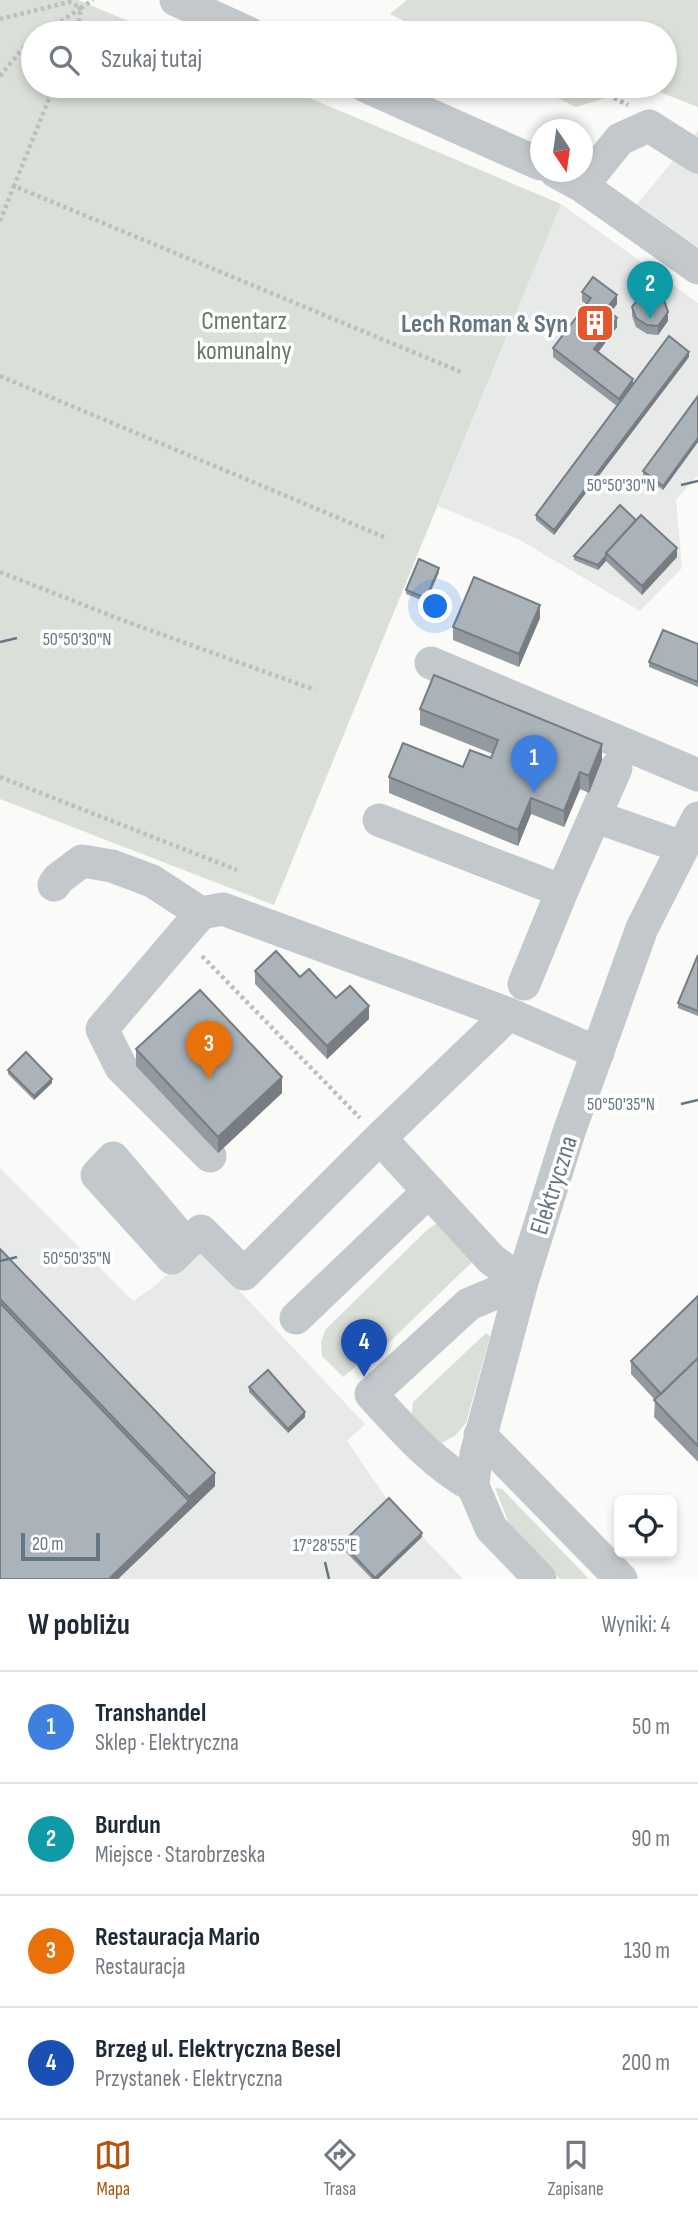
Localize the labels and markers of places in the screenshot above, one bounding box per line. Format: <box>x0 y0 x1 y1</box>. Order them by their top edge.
pin: 2 <box>627 261 673 319</box>
building icon: Lech Roman & Syn <box>574 302 616 344</box>
place label: Lech Roman & Syn <box>401 309 568 340</box>
pin: 1 <box>511 735 557 793</box>
pin: 3 <box>186 1021 232 1079</box>
pin: 4 <box>341 1319 387 1377</box>

